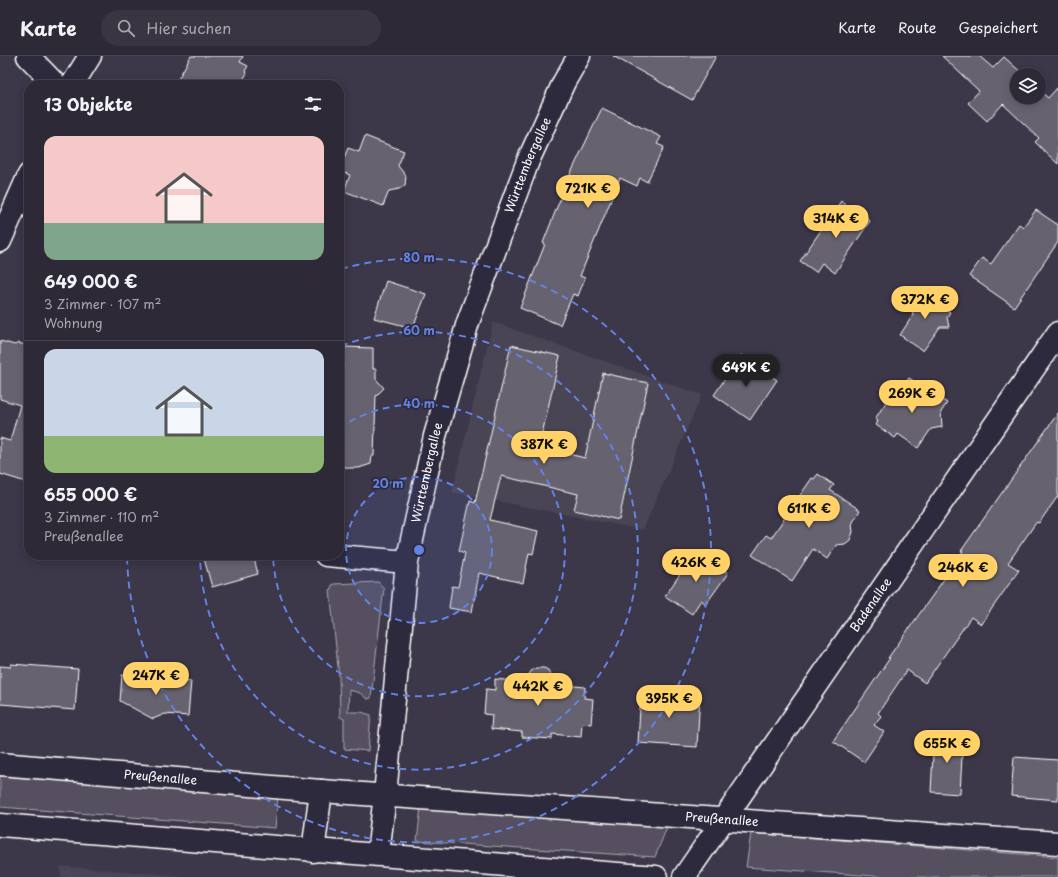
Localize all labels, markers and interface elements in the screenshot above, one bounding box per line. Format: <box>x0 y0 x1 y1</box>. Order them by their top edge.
search box <box>101 10 381 46</box>
text: Karte <box>20 14 77 42</box>
text: Hier suchen <box>147 16 231 39</box>
icon: search <box>115 17 137 39</box>
text: Karte <box>838 17 876 38</box>
text: Route <box>898 17 936 38</box>
text: Gespeichert <box>958 17 1038 38</box>
map controls <box>1010 68 1046 104</box>
button: layers <box>1010 68 1046 104</box>
text: 13 Objekte <box>44 91 133 117</box>
icon: filters <box>302 93 324 115</box>
street label: Württembergallee <box>499 114 555 215</box>
icon: home <box>148 162 220 234</box>
pin: 721K € <box>555 175 621 209</box>
text: 721K € <box>565 178 611 197</box>
pin: 314K € <box>803 205 869 239</box>
text: 314K € <box>813 208 859 227</box>
text: 80 m <box>403 248 435 266</box>
text: 649 000 € <box>44 268 138 294</box>
pin: 372K € <box>892 286 958 320</box>
text: 372K € <box>900 289 950 308</box>
text: 3 Zimmer · 107 m² <box>44 294 161 313</box>
text: Wohnung <box>44 313 103 332</box>
text: 60 m <box>403 321 435 339</box>
pin: 649K € <box>713 354 779 388</box>
text: 649K € <box>721 357 771 376</box>
icon: home <box>148 375 220 447</box>
pin: 269K € <box>879 380 945 414</box>
text: 269K € <box>888 383 936 402</box>
text: 40 m <box>403 394 435 412</box>
street label: Württembergallee <box>406 420 447 524</box>
pin: 387K € <box>511 431 577 465</box>
text: 387K € <box>520 434 568 453</box>
text: 20 m <box>372 474 404 492</box>
text: 655 000 € <box>44 481 137 507</box>
pin: 611K € <box>776 495 842 529</box>
text: 611K € <box>787 498 831 517</box>
text: 3 Zimmer · 110 m² <box>44 507 159 526</box>
text: Preußenallee <box>44 526 123 545</box>
centre of rings <box>412 543 426 557</box>
pin: 426K € <box>663 549 729 583</box>
text: 426K € <box>671 552 721 571</box>
pin: 246K € <box>930 554 996 588</box>
text: 246K € <box>937 557 989 576</box>
street label: Badenallee <box>845 573 895 635</box>
pin: 247K € <box>123 662 189 696</box>
text: 247K € <box>132 665 180 684</box>
pin: 442K € <box>505 673 571 707</box>
text: 442K € <box>513 676 563 695</box>
pin: 395K € <box>636 685 702 719</box>
text: 395K € <box>645 688 693 707</box>
pin: 655K € <box>914 730 980 764</box>
text: 655K € <box>923 733 971 752</box>
street label: Preußenallee <box>123 764 198 789</box>
street label: Preußenallee <box>685 807 760 830</box>

